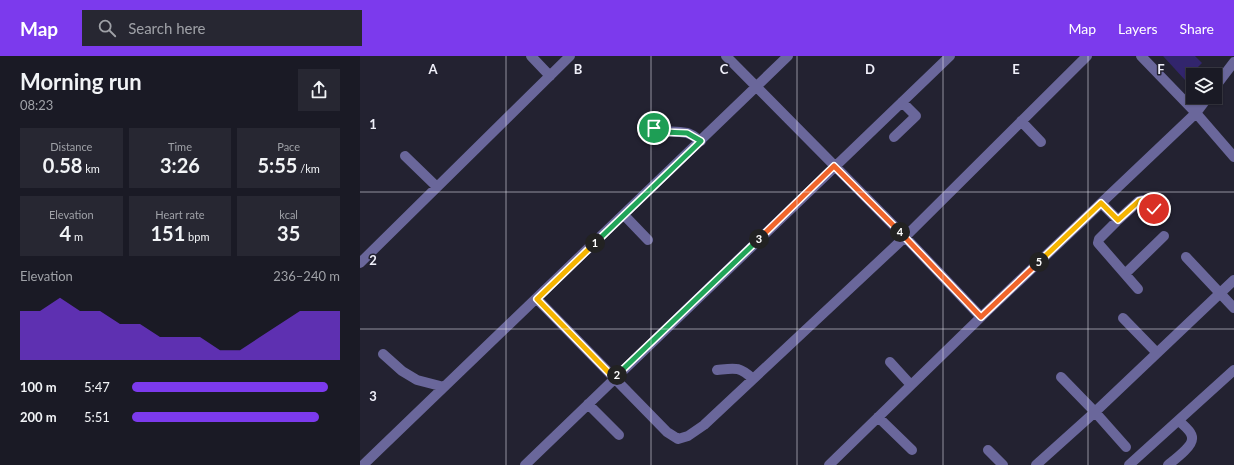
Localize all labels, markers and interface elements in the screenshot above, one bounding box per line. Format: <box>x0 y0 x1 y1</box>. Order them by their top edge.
search box <box>82 10 362 46</box>
text: Map <box>20 17 58 40</box>
icon: search <box>96 17 118 39</box>
text: Search here <box>128 19 206 37</box>
text: Map <box>1068 20 1096 37</box>
text: Layers <box>1118 20 1158 37</box>
text: Share <box>1180 20 1214 37</box>
text: A <box>427 61 438 77</box>
text: B <box>574 61 583 77</box>
text: C <box>720 61 729 77</box>
text: D <box>865 61 875 77</box>
text: E <box>1012 61 1020 77</box>
text: F <box>1157 61 1165 77</box>
text: Morning run <box>20 68 142 95</box>
map controls <box>1186 68 1222 104</box>
button: layers <box>1186 68 1222 104</box>
button: share <box>298 69 340 111</box>
text: 08:23 <box>20 97 53 113</box>
pin <box>637 111 671 145</box>
text: 1 <box>369 116 377 132</box>
icon: arrive <box>643 117 665 139</box>
text: Distance <box>50 140 92 153</box>
text: Time <box>168 140 192 153</box>
text: Pace <box>277 140 300 153</box>
text: 0.58 <box>43 153 82 177</box>
text: 3:26 <box>160 153 200 177</box>
text: 5:55 <box>257 153 297 177</box>
text: km <box>82 162 100 175</box>
text: /km <box>297 162 320 175</box>
pin <box>1137 192 1171 226</box>
icon: check <box>1143 198 1165 220</box>
text: Elevation <box>49 208 94 221</box>
text: Heart rate <box>155 208 205 221</box>
text: kcal <box>279 208 298 221</box>
text: 4 <box>60 221 71 245</box>
text: 151 <box>150 221 185 245</box>
text: 35 <box>277 221 300 245</box>
pin: 4 <box>890 222 910 242</box>
text: 4 <box>897 225 903 238</box>
pin: 3 <box>749 229 769 249</box>
text: m <box>71 230 83 243</box>
text: bpm <box>185 230 210 243</box>
text: 3 <box>756 232 762 245</box>
pin: 1 <box>585 233 605 253</box>
text: 1 <box>592 236 598 249</box>
text: 2 <box>369 252 377 268</box>
pin: 5 <box>1029 252 1049 272</box>
text: 5 <box>1036 255 1042 268</box>
text: Elevation <box>20 268 73 284</box>
text: 236–240 m <box>273 268 340 284</box>
pin: 2 <box>607 365 627 385</box>
text: 2 <box>614 368 620 381</box>
text: 100 m <box>20 379 57 395</box>
text: 5:47 <box>84 379 110 395</box>
text: 3 <box>369 388 377 404</box>
text: 200 m <box>20 409 57 425</box>
text: 5:51 <box>84 409 110 425</box>

